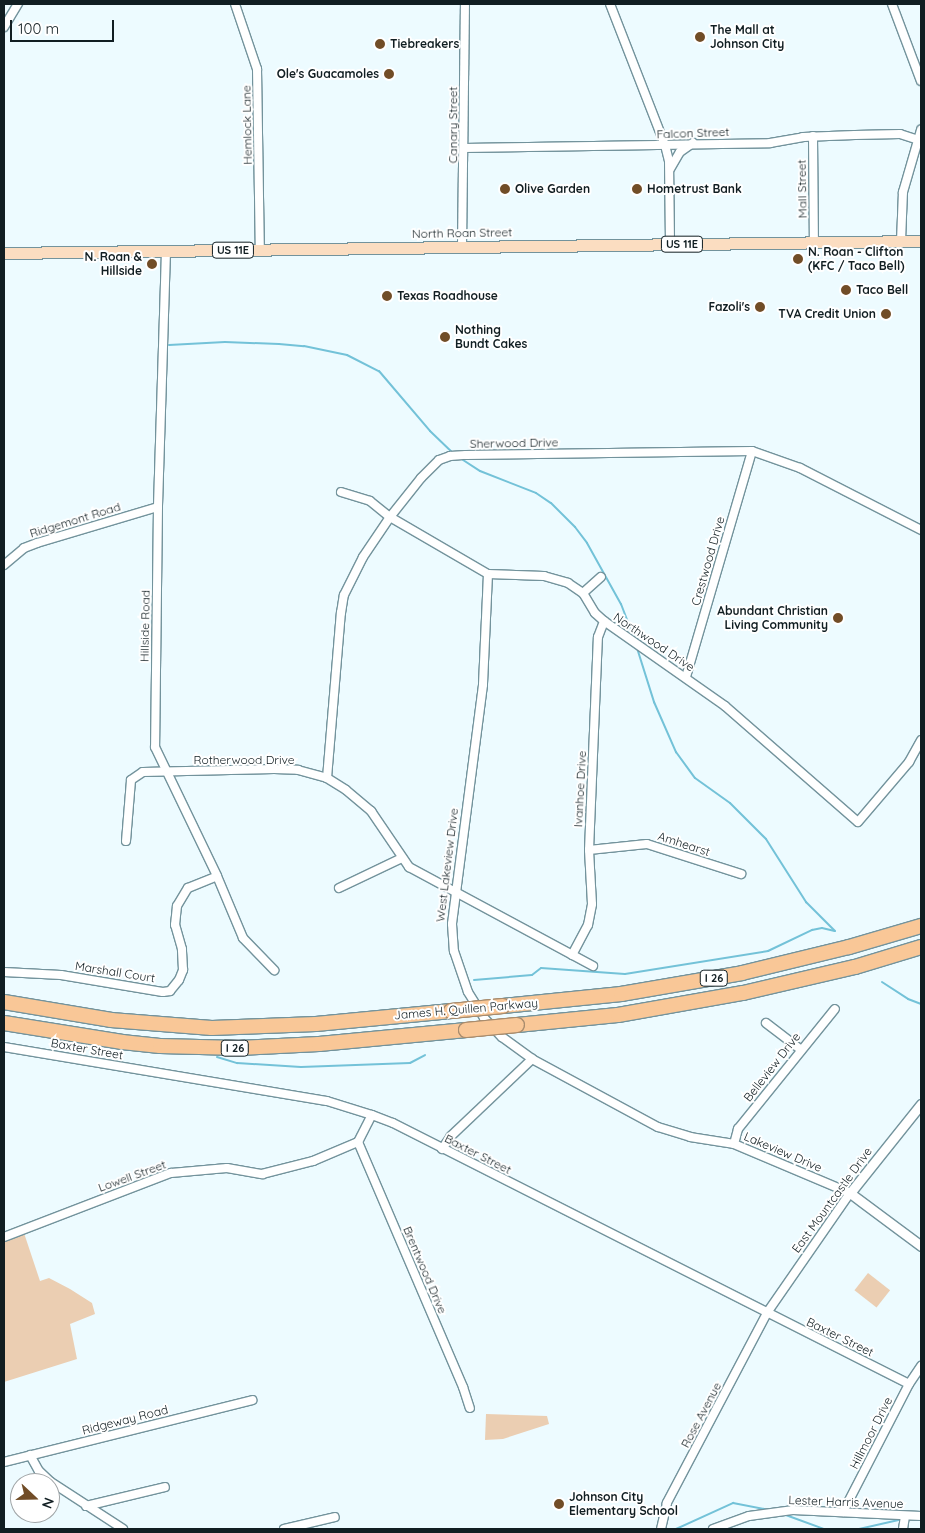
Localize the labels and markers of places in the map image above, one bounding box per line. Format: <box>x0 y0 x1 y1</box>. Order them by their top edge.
place label: The Mall at Johnson City <box>710 23 784 51</box>
marker: The Mall at Johnson City <box>694 31 706 43</box>
place label: Tiebreakers <box>390 37 459 51</box>
marker: Tiebreakers <box>374 38 386 50</box>
place label: Ole's Guacamoles <box>277 67 379 81</box>
marker: Ole's Guacamoles <box>383 68 395 80</box>
place label: Olive Garden <box>515 182 590 196</box>
place label: Hometrust Bank <box>647 182 742 196</box>
marker: Olive Garden <box>499 183 511 195</box>
marker: Hometrust Bank <box>631 183 643 195</box>
place label: N. Roan - Clifton (KFC / Taco Bell) <box>808 245 904 273</box>
place label: N. Roan & Hillside <box>85 250 142 278</box>
marker: N. Roan - Clifton (KFC / Taco Bell) <box>792 253 804 265</box>
marker: N. Roan & Hillside <box>146 258 158 270</box>
place label: Taco Bell <box>856 283 908 297</box>
marker: Taco Bell <box>840 284 852 296</box>
place label: Texas Roadhouse <box>397 289 498 303</box>
marker: Texas Roadhouse <box>381 290 393 302</box>
place label: Fazoli's <box>708 300 750 314</box>
marker: Fazoli's <box>754 301 766 313</box>
place label: TVA Credit Union <box>778 307 876 321</box>
marker: TVA Credit Union <box>880 308 892 320</box>
place label: Nothing Bundt Cakes <box>455 323 527 351</box>
marker: Nothing Bundt Cakes <box>439 331 451 343</box>
place label: Abundant Christian Living Community <box>717 604 828 632</box>
marker: Abundant Christian Living Community <box>832 612 844 624</box>
place label: Johnson City Elementary School <box>569 1490 678 1518</box>
marker: Johnson City Elementary School <box>553 1498 565 1510</box>

